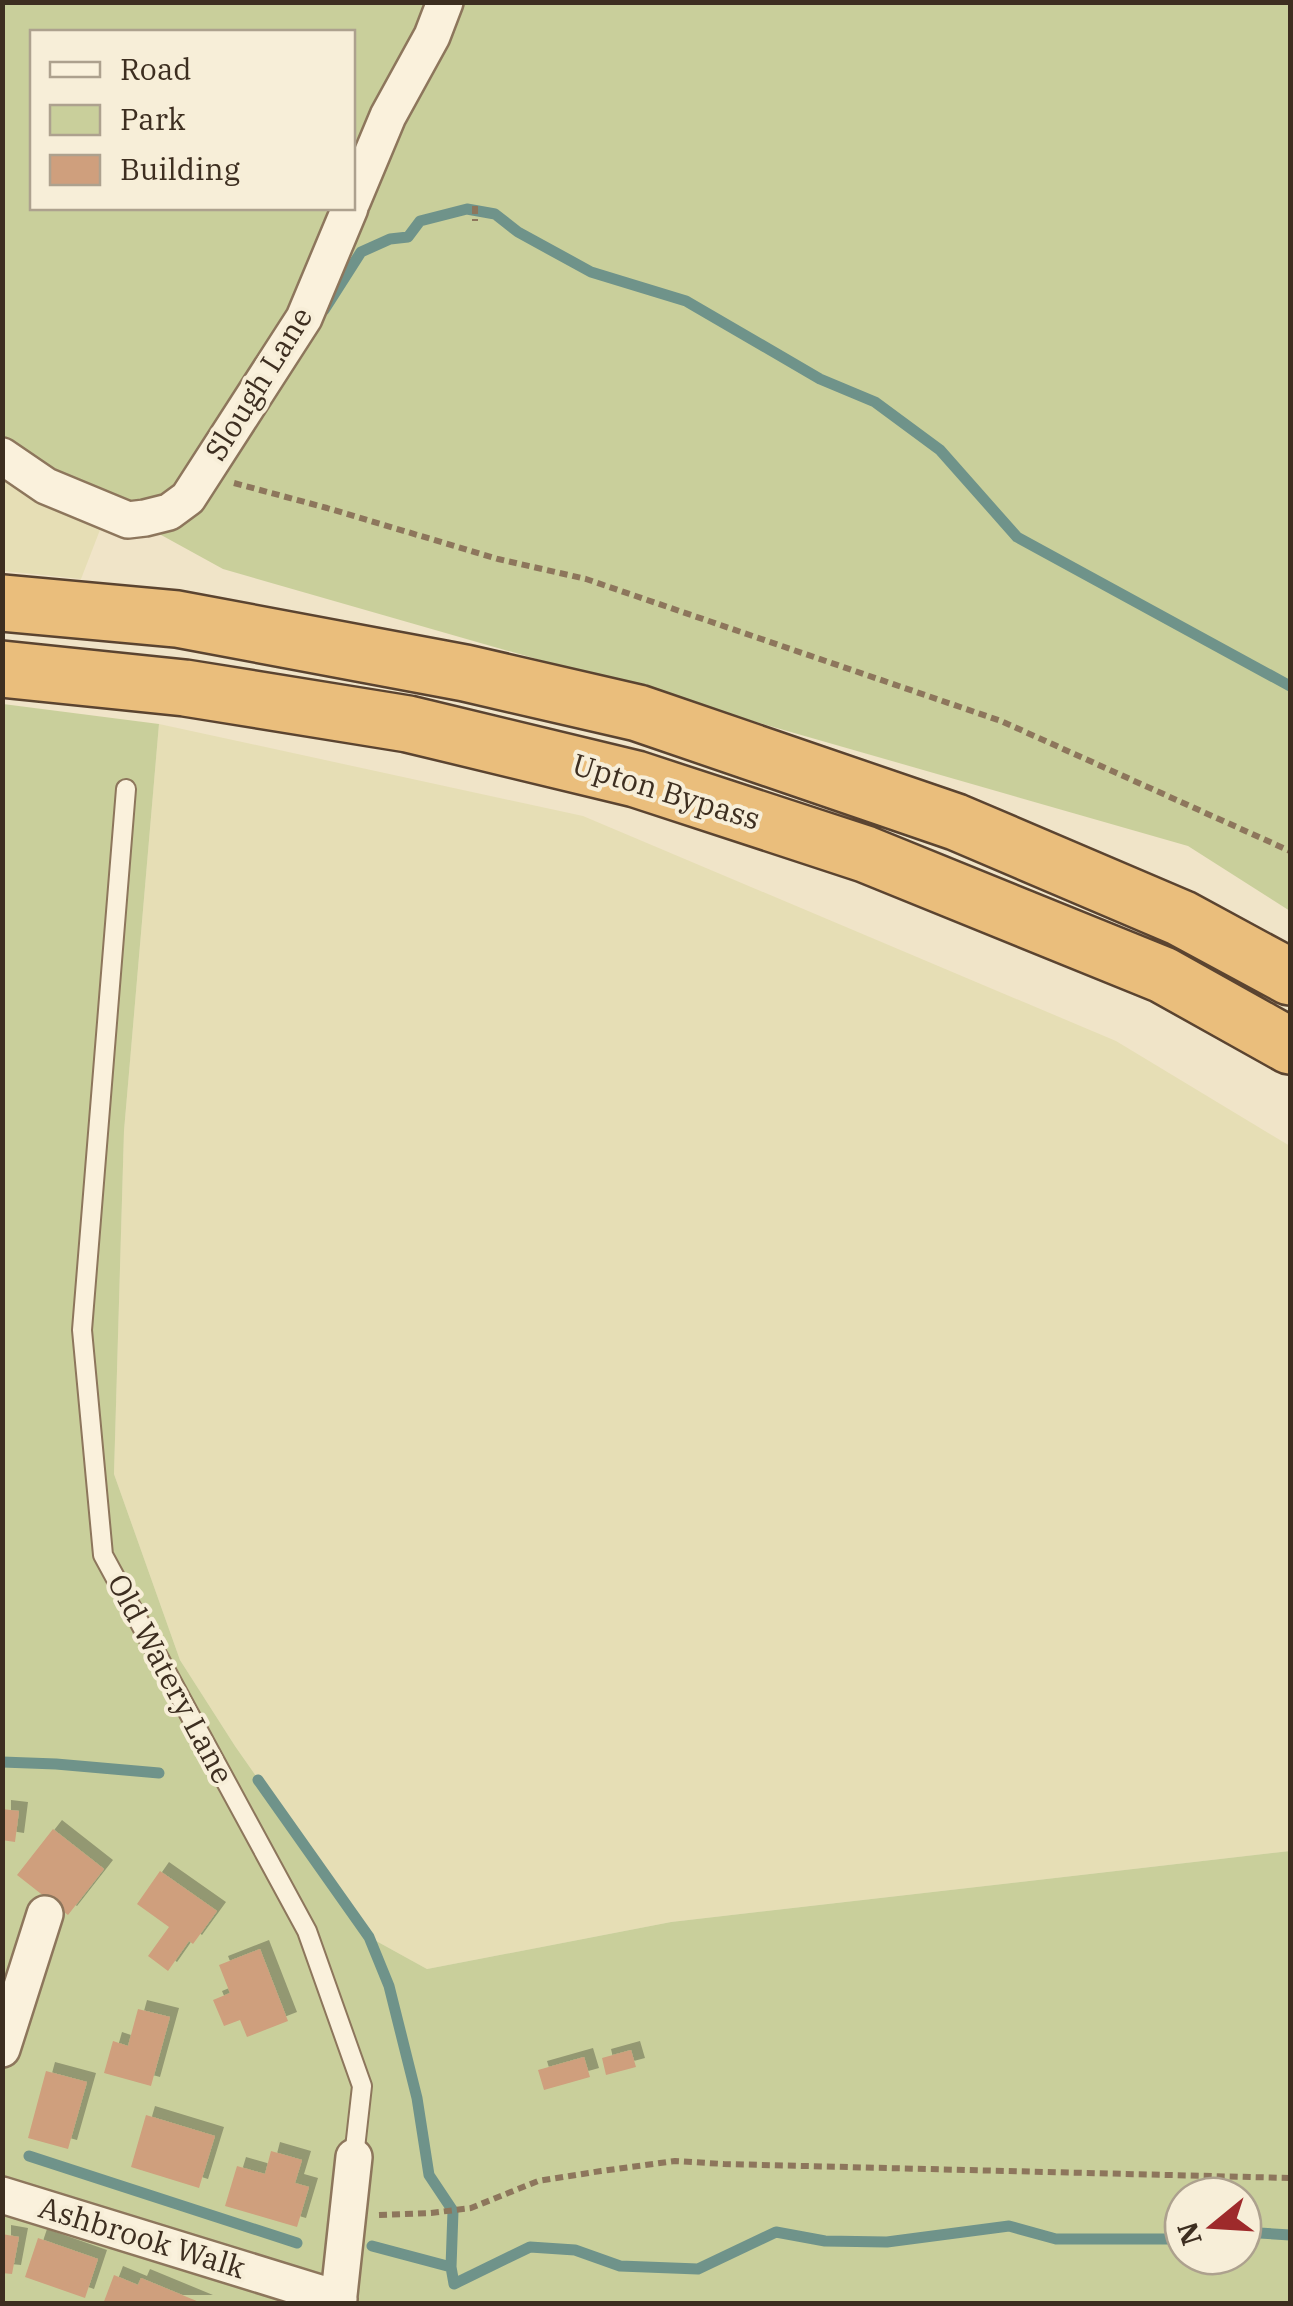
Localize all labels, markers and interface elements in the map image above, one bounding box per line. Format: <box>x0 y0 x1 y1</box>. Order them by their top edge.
legend <box>30 30 355 210</box>
text: Road <box>120 49 192 88</box>
text: Park <box>120 99 186 138</box>
text: Building <box>120 149 240 188</box>
street label: Slough Lane <box>195 299 320 467</box>
street label: Upton Bypass <box>568 744 765 838</box>
street label: Old Watery Lane <box>100 1567 243 1790</box>
north arrow <box>1163 2176 1263 2276</box>
street label: Ashbrook Walk <box>34 2187 251 2287</box>
text: N <box>1168 2218 1210 2250</box>

